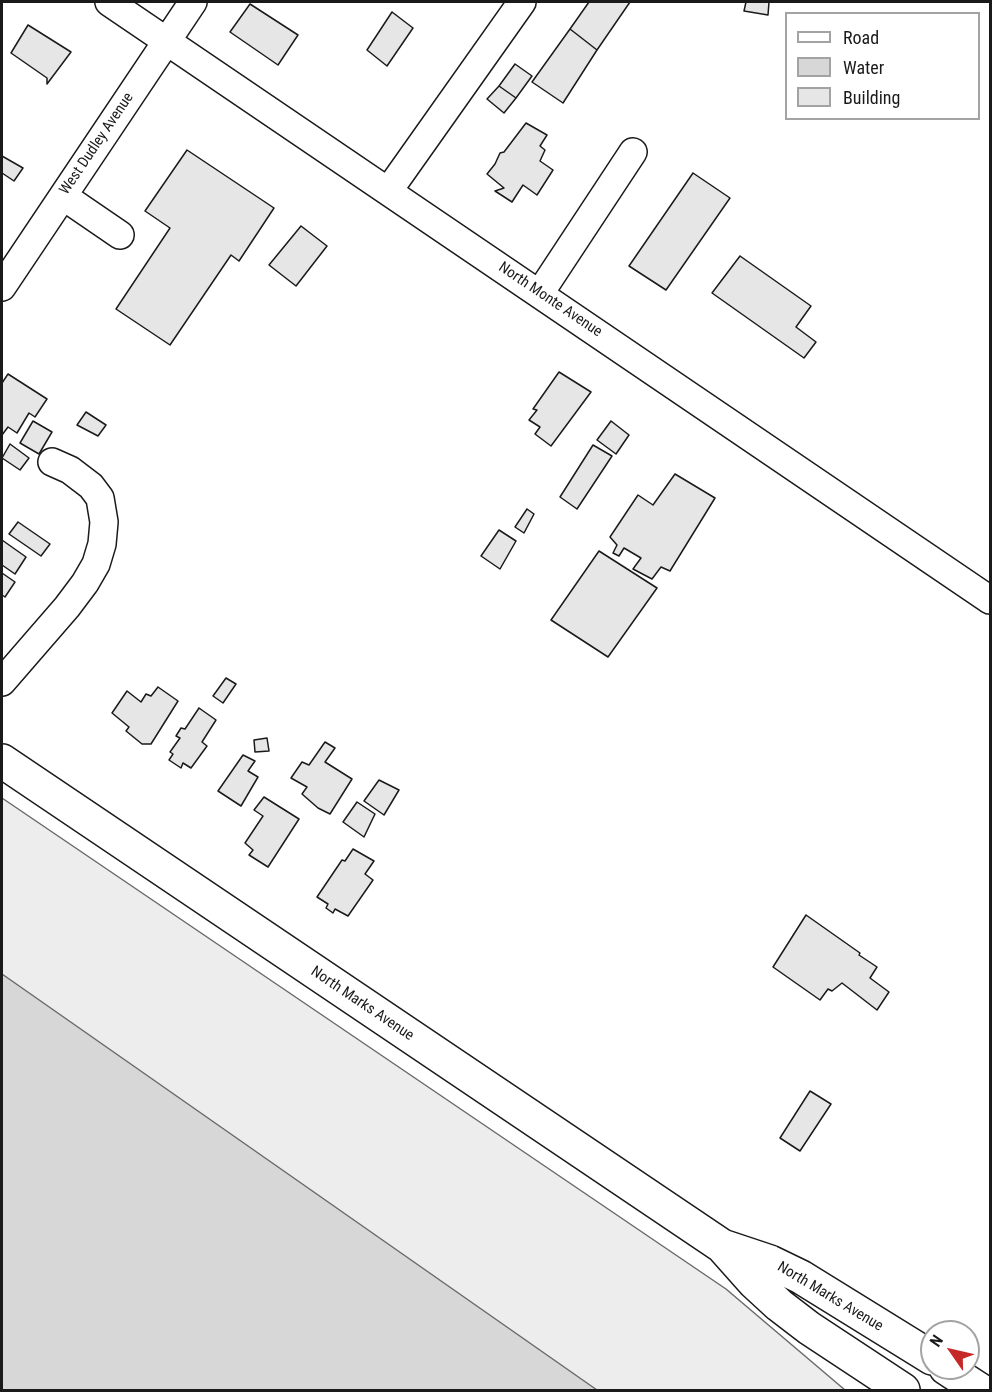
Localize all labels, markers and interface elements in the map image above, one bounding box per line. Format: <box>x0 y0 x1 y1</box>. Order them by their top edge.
legend <box>785 12 980 120</box>
text: Road <box>843 27 879 48</box>
text: Water <box>843 57 884 78</box>
text: Building <box>843 87 900 108</box>
street label: West Dudley Avenue <box>56 89 138 199</box>
street label: North Monte Avenue <box>495 259 605 341</box>
street label: North Marks Avenue <box>307 963 417 1045</box>
street label: North Marks Avenue <box>774 1258 886 1336</box>
north arrow <box>920 1320 980 1380</box>
text: N <box>926 1331 947 1350</box>

